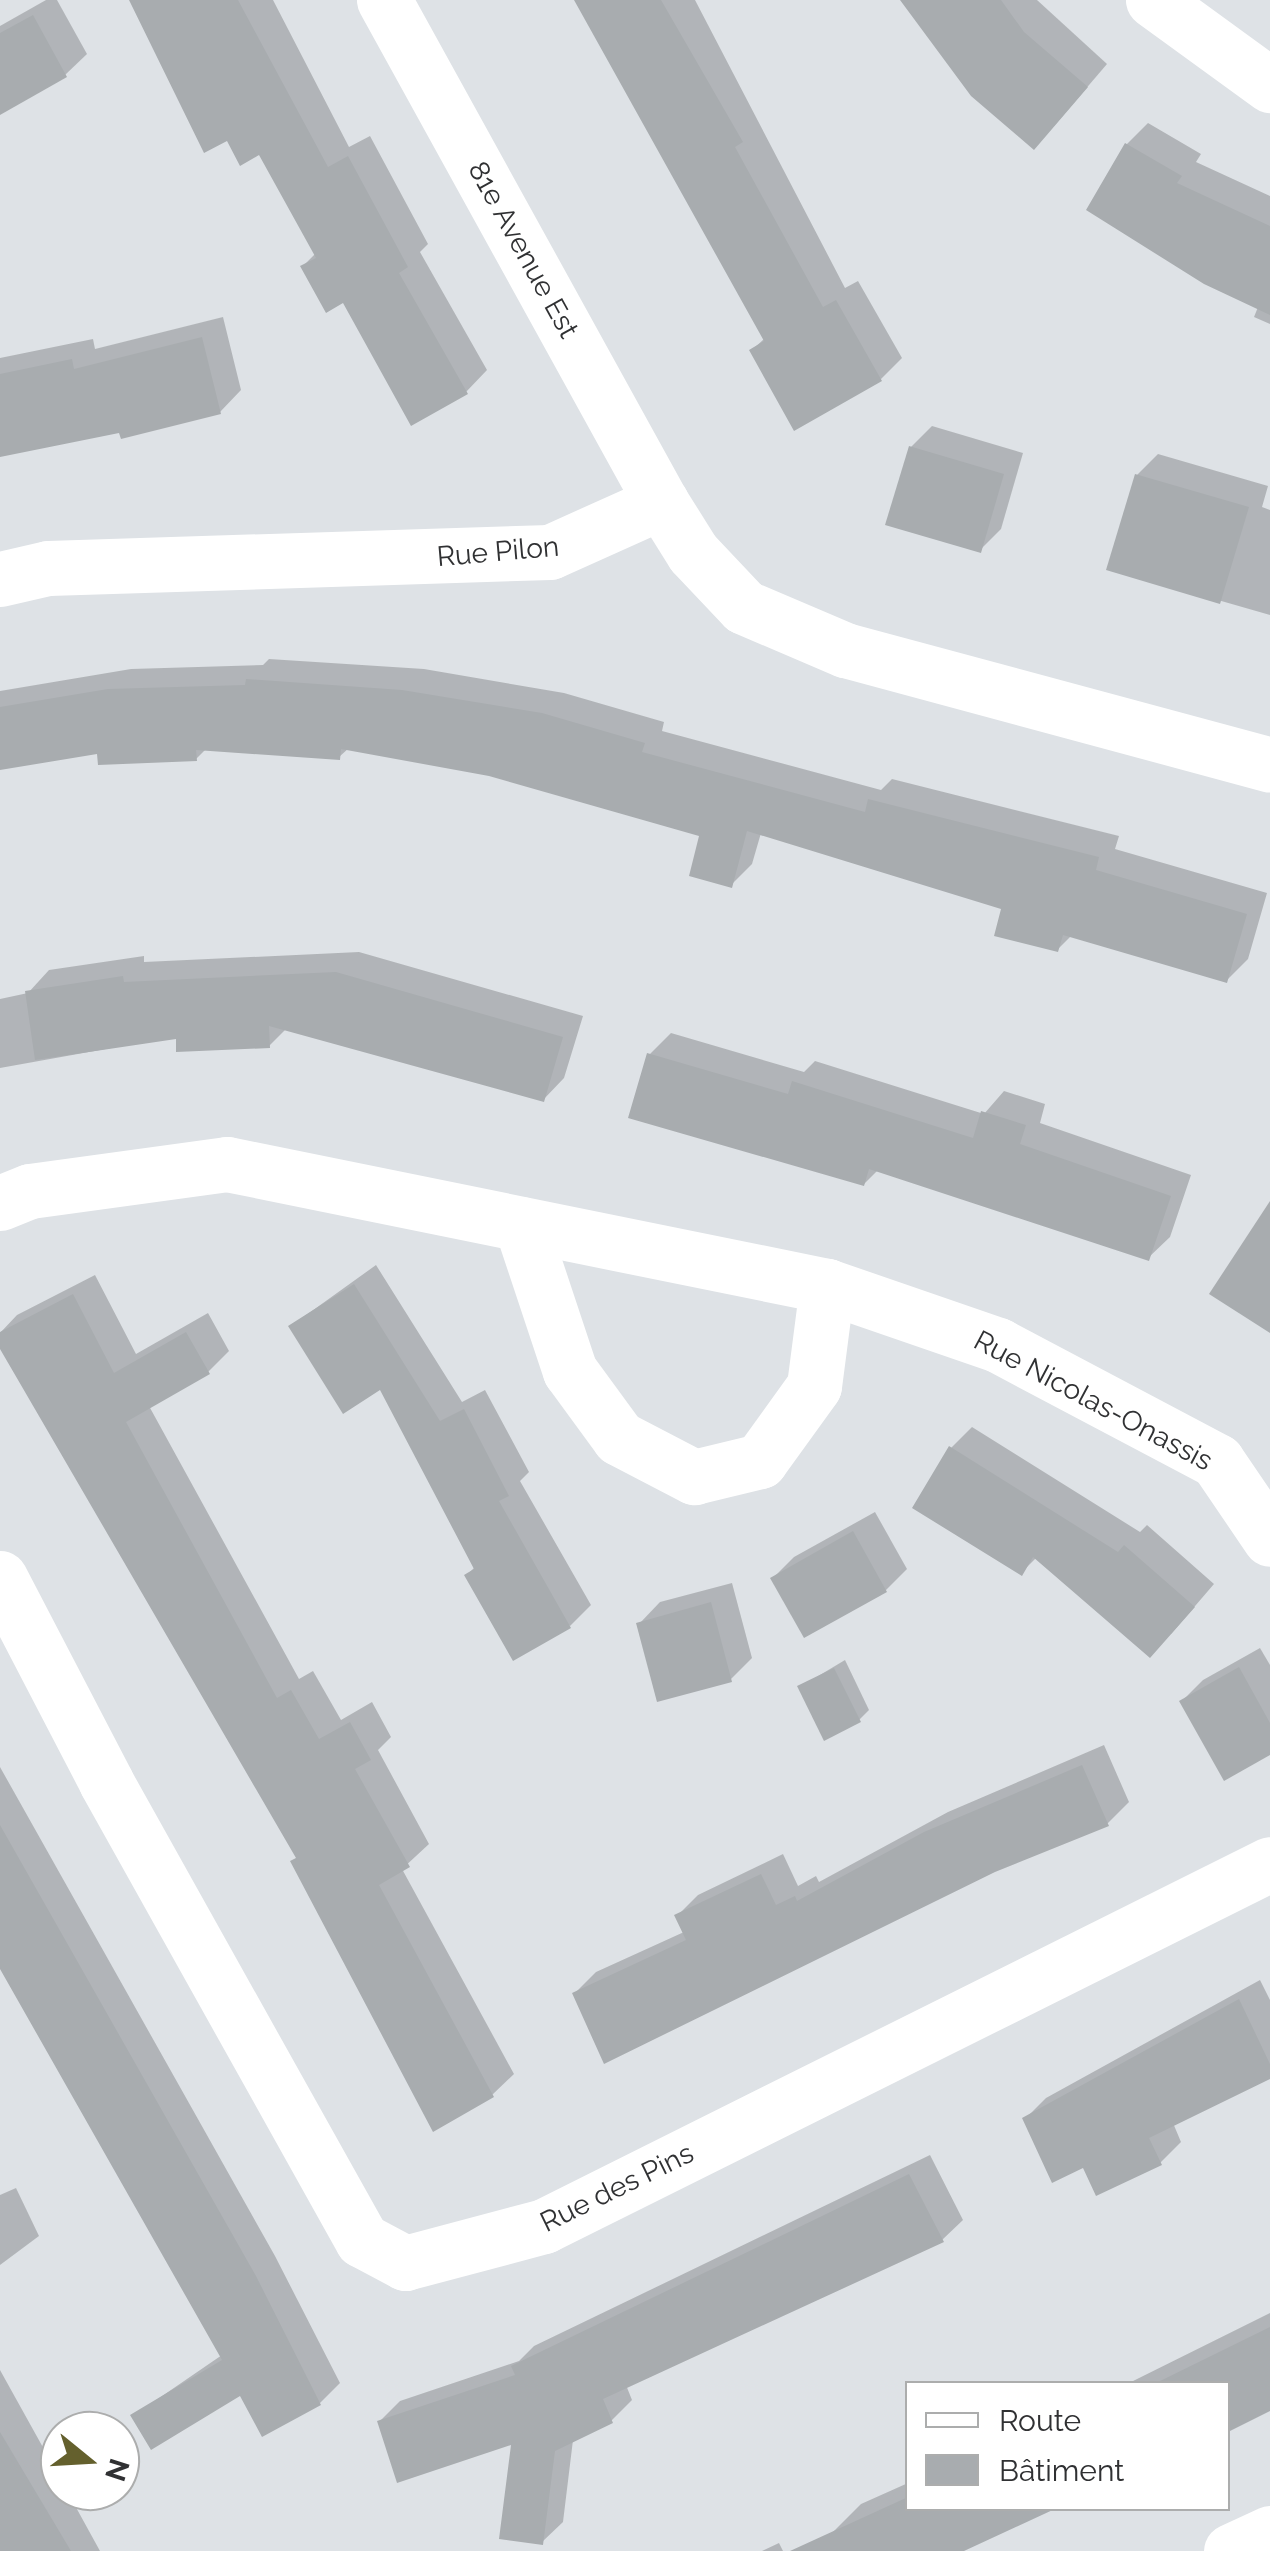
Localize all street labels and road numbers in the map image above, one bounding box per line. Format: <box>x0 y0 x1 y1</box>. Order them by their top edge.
street label: 81e Avenue Est <box>460 156 586 344</box>
street label: Rue Pilon <box>436 530 560 574</box>
street label: Rue Nicolas-Onassis <box>968 1324 1218 1478</box>
street label: Rue des Pins <box>535 2136 699 2240</box>

